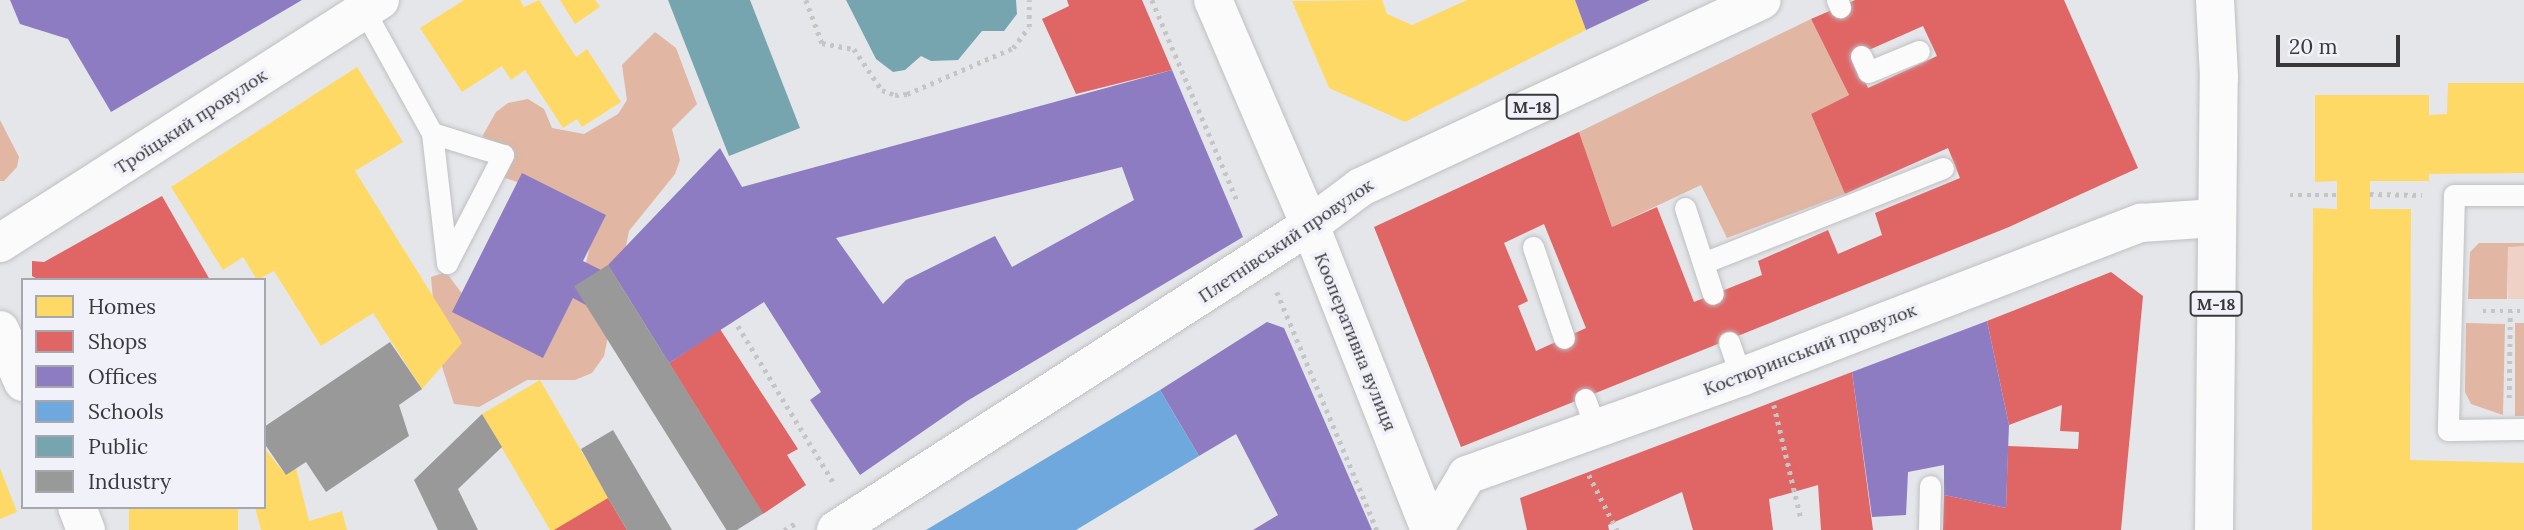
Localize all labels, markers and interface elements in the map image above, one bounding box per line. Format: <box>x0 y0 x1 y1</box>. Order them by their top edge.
scale bar <box>2279 21 2403 65</box>
text: 20 m <box>2289 33 2338 60</box>
street label: Троїцький провулок <box>111 65 271 179</box>
road number: М-18 <box>1504 94 1560 120</box>
street label: Плетнівський провулок <box>1194 174 1378 308</box>
street label: Кооперативна вулиця <box>1309 250 1401 434</box>
legend <box>21 278 266 509</box>
road number: М-18 <box>2188 292 2244 316</box>
text: Homes <box>88 293 156 320</box>
street label: Костюринський провулок <box>1700 299 1920 401</box>
text: Shops <box>88 328 147 355</box>
text: Offices <box>88 363 157 390</box>
text: Schools <box>88 398 164 425</box>
text: Public <box>88 433 148 460</box>
text: Industry <box>88 468 171 495</box>

